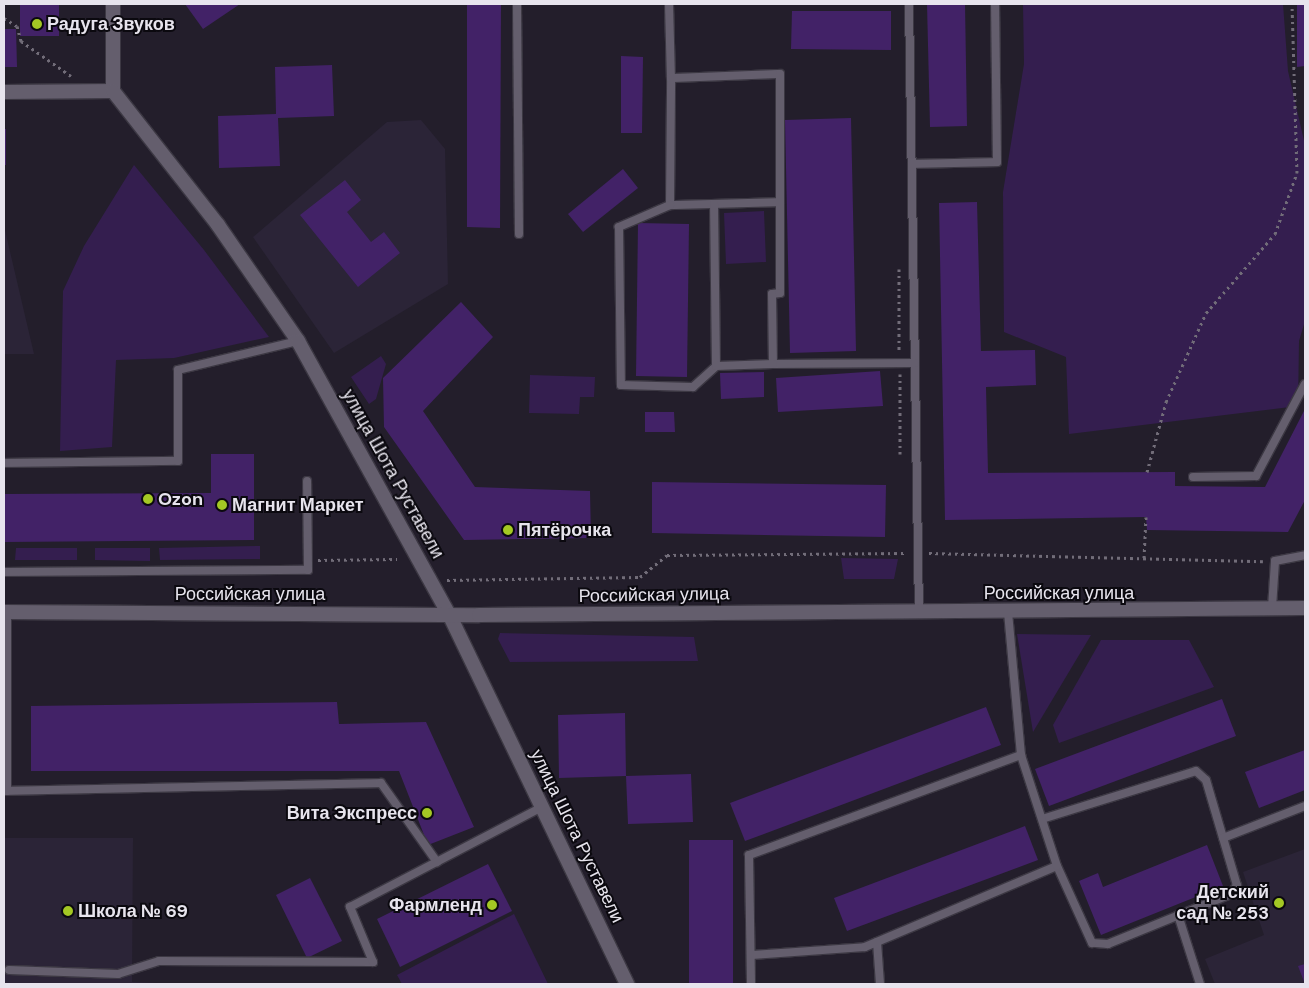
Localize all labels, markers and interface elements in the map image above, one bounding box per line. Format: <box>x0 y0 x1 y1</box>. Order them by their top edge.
place label: Радуга Звуков <box>47 13 175 35</box>
marker: Радуга Звуков <box>31 18 43 30</box>
street label: улица Шота Руставели <box>337 385 449 563</box>
place label: Ozon <box>158 488 203 510</box>
marker: Ozon <box>142 493 154 505</box>
place label: Магнит Маркет <box>232 494 364 516</box>
marker: Магнит Маркет <box>216 499 228 511</box>
place label: Пятёрочка <box>518 519 611 541</box>
marker: Пятёрочка <box>502 524 514 536</box>
street label: Российская улица <box>984 582 1134 604</box>
street label: Российская улица <box>175 583 325 605</box>
street label: Российская улица <box>579 583 729 607</box>
street label: улица Шота Руставели <box>526 746 628 926</box>
place label: Вита Экспресс <box>287 802 417 824</box>
marker: Вита Экспресс <box>421 807 433 819</box>
place label: Детский сад № 253 <box>1176 882 1269 924</box>
place label: Фармленд <box>389 894 482 916</box>
marker: Детский сад № 253 <box>1273 897 1285 909</box>
marker: Фармленд <box>486 899 498 911</box>
place label: Школа № 69 <box>78 900 188 922</box>
marker: Школа № 69 <box>62 905 74 917</box>

